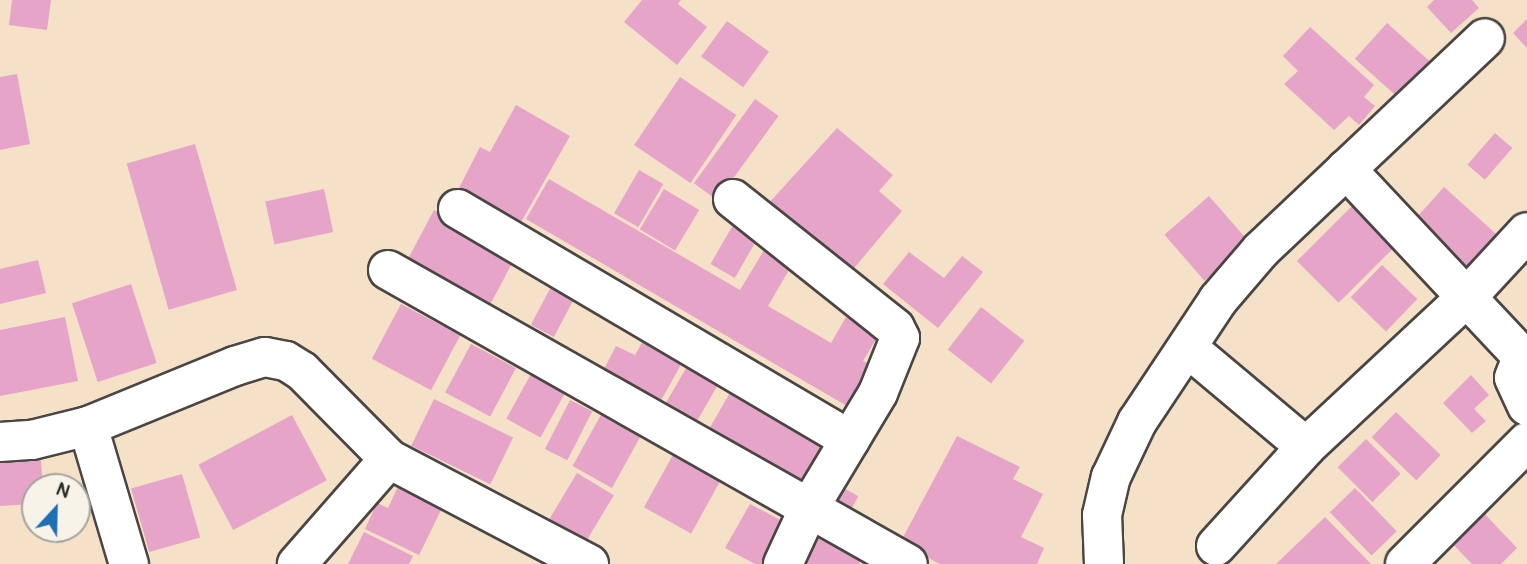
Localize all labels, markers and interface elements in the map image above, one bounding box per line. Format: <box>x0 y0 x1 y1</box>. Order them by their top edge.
north arrow <box>21 473 91 543</box>
text: N <box>53 477 74 504</box>

